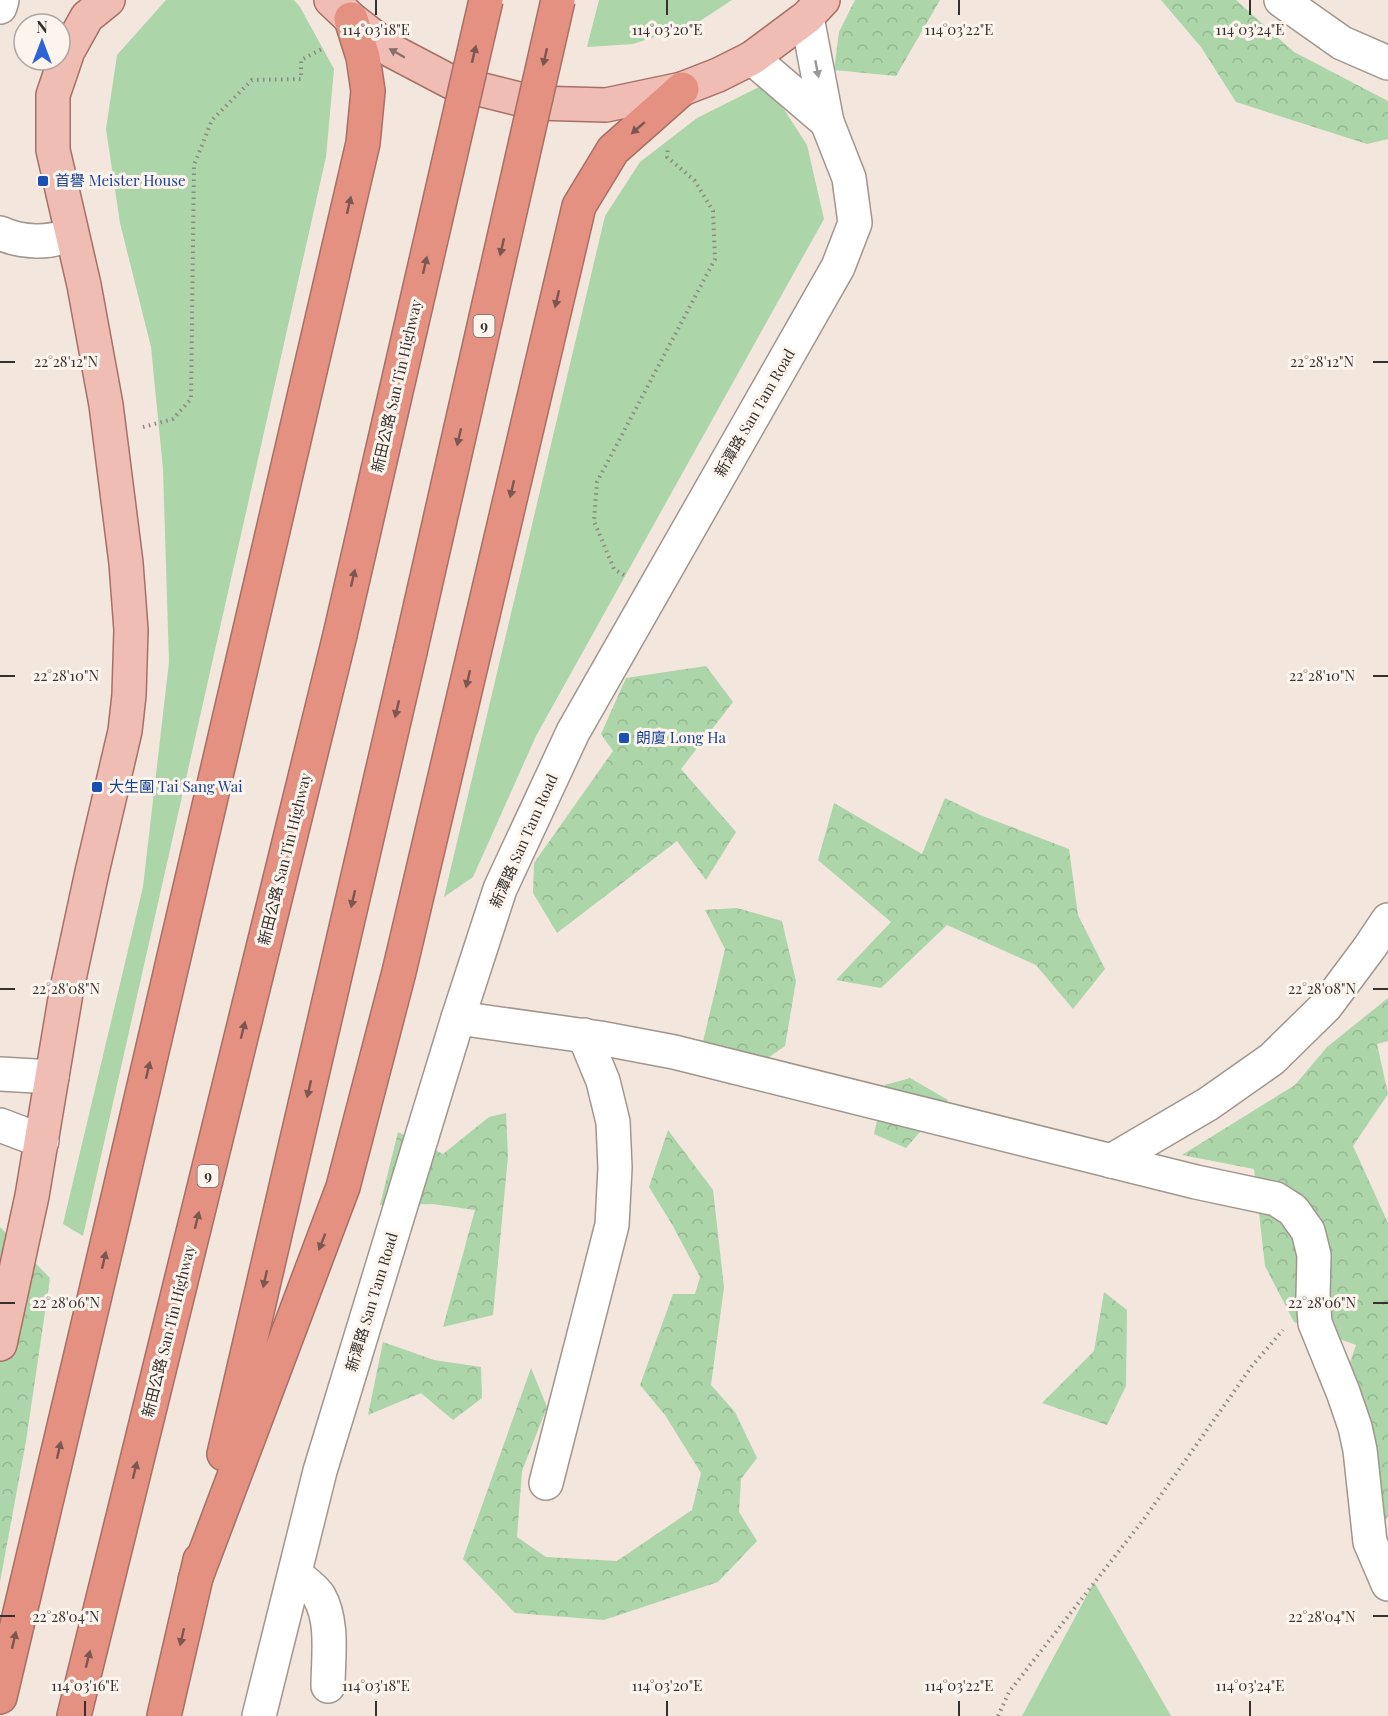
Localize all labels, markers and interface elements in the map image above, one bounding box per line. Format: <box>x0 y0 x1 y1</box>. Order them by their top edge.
north arrow <box>12 12 72 72</box>
text: N <box>36 16 48 37</box>
text: 114°03'18"E <box>342 19 410 39</box>
text: 114°03'20"E <box>632 19 702 39</box>
text: 114°03'22"E <box>925 19 993 39</box>
text: 114°03'24"E <box>1216 19 1284 39</box>
one-way arrow <box>470 45 479 64</box>
one-way arrow <box>388 48 405 58</box>
one-way arrow <box>539 48 549 66</box>
one-way arrow <box>813 60 822 79</box>
one-way arrow <box>631 121 646 134</box>
place label: 首譽 Meister House <box>55 170 186 190</box>
marker: 首譽 Meister House <box>36 174 50 188</box>
one-way arrow <box>344 196 354 214</box>
one-way arrow <box>496 238 506 256</box>
one-way arrow <box>421 256 431 274</box>
one-way arrow <box>552 290 561 309</box>
street label: 新田公路 San Tin Highway <box>366 297 426 474</box>
road number: 9 <box>474 315 494 337</box>
street label: 新潭路 San Tam Road <box>709 345 799 480</box>
text: 22°28'12"N <box>34 351 99 371</box>
text: 22°28'12"N <box>1290 351 1355 371</box>
one-way arrow <box>453 428 463 447</box>
one-way arrow <box>507 480 517 498</box>
one-way arrow <box>349 568 359 587</box>
text: 22°28'10"N <box>33 665 99 685</box>
text: 22°28'10"N <box>1289 665 1355 685</box>
one-way arrow <box>462 670 472 688</box>
one-way arrow <box>391 700 401 718</box>
place label: 朗廈 Long Ha <box>636 727 727 747</box>
marker: 朗廈 Long Ha <box>617 731 631 745</box>
street label: 新田公路 San Tin Highway <box>253 770 315 947</box>
street label: 新潭路 San Tam Road <box>485 770 562 911</box>
place label: 大生圍 Tai Sang Wai <box>109 776 243 796</box>
marker: 大生圍 Tai Sang Wai <box>90 780 104 794</box>
one-way arrow <box>347 890 357 908</box>
text: 22°28'08"N <box>32 978 100 998</box>
text: 22°28'08"N <box>1288 978 1356 998</box>
one-way arrow <box>239 1021 249 1039</box>
one-way arrow <box>144 1061 153 1080</box>
one-way arrow <box>303 1080 313 1098</box>
road number: 9 <box>198 1165 218 1187</box>
one-way arrow <box>192 1210 202 1229</box>
street label: 新潭路 San Tam Road <box>340 1229 402 1374</box>
one-way arrow <box>317 1233 327 1251</box>
street label: 新田公路 San Tin Highway <box>137 1242 199 1419</box>
one-way arrow <box>99 1251 109 1269</box>
one-way arrow <box>259 1270 269 1288</box>
text: 22°28'06"N <box>32 1292 100 1312</box>
text: 22°28'06"N <box>1288 1292 1356 1312</box>
one-way arrow <box>54 1441 64 1459</box>
one-way arrow <box>131 1461 141 1479</box>
text: 22°28'04"N <box>32 1606 100 1626</box>
text: 22°28'04"N <box>1288 1606 1356 1626</box>
one-way arrow <box>177 1628 186 1647</box>
one-way arrow <box>9 1630 19 1649</box>
one-way arrow <box>84 1650 94 1668</box>
text: 114°03'16"E <box>51 1675 119 1695</box>
text: 114°03'18"E <box>342 1675 410 1695</box>
text: 114°03'20"E <box>632 1675 702 1695</box>
text: 114°03'22"E <box>925 1675 993 1695</box>
text: 114°03'24"E <box>1216 1675 1284 1695</box>

